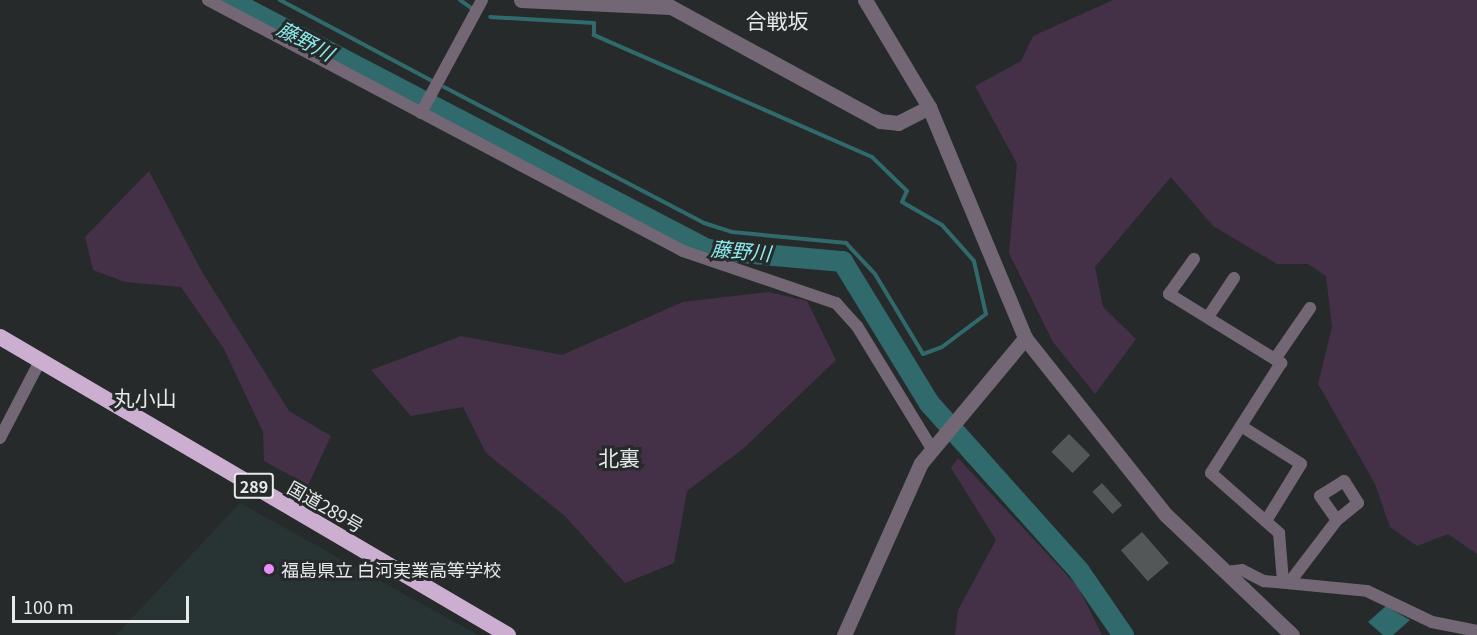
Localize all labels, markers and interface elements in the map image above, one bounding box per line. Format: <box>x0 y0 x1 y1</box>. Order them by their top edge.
district label: 合戦坂 <box>746 7 808 33</box>
water label: 藤野川 <box>274 15 338 65</box>
water label: 藤野川 <box>710 235 772 265</box>
district label: 丸小山 <box>114 384 176 410</box>
district label: 北裏 <box>598 444 640 470</box>
road number: 289 <box>233 473 275 499</box>
street label: 国道289号 <box>284 476 368 536</box>
place label: 福島県立 白河実業高等学校 <box>281 558 501 580</box>
marker: 福島県立 白河実業高等学校 <box>262 562 276 576</box>
scale bar <box>15 584 192 622</box>
text: 100 m <box>23 593 74 619</box>

